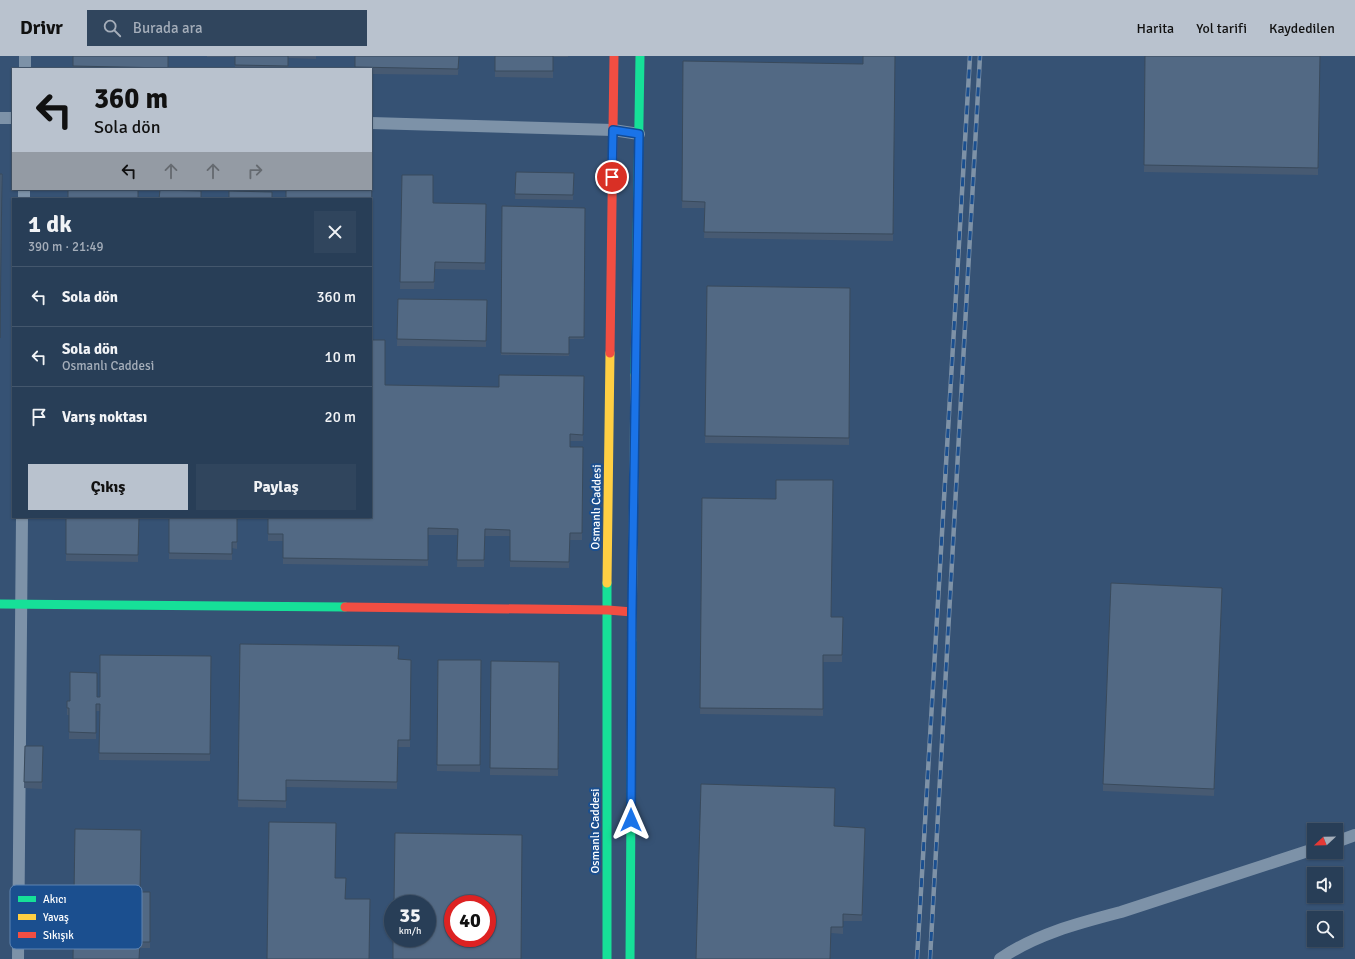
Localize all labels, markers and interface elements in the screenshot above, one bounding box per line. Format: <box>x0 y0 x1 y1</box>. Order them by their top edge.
search box <box>87 10 367 46</box>
text: Drivr <box>20 16 63 40</box>
icon: search <box>101 17 123 39</box>
text: Burada ara <box>133 19 203 37</box>
text: Harita <box>1137 20 1174 37</box>
text: Yol tarifi <box>1196 20 1247 37</box>
text: Kaydedilen <box>1269 20 1335 37</box>
text: 360 m <box>94 82 168 116</box>
icon: left <box>28 84 80 136</box>
text: Sola dön <box>94 116 160 138</box>
icon: left <box>118 160 140 182</box>
icon: ahead <box>160 160 182 182</box>
icon: ahead <box>202 160 224 182</box>
icon: right <box>244 160 266 182</box>
pin <box>595 160 629 194</box>
icon: arrive <box>601 166 623 188</box>
text: 1 dk <box>28 209 72 239</box>
button: close <box>314 211 356 253</box>
text: 390 m · 21:49 <box>28 239 104 255</box>
icon: left <box>28 286 50 308</box>
text: Sola dön <box>62 288 118 306</box>
text: 360 m <box>316 288 356 306</box>
text: Sola dön <box>62 340 118 358</box>
icon: left <box>28 346 50 368</box>
text: 10 m <box>325 348 356 366</box>
text: Osmanlı Caddesi <box>62 358 154 374</box>
icon: arrive <box>28 406 50 428</box>
text: Varış noktası <box>62 408 147 426</box>
text: 20 m <box>325 408 356 426</box>
button: Çıkış <box>28 464 188 510</box>
button: Paylaş <box>196 464 356 510</box>
street label: Osmanlı Caddesi <box>588 464 605 550</box>
street label: Osmanlı Caddesi <box>588 788 603 874</box>
position arrow <box>610 799 652 841</box>
north arrow <box>1307 823 1343 859</box>
map controls <box>1307 823 1343 947</box>
button: sound <box>1307 867 1343 903</box>
legend <box>10 885 142 949</box>
text: Akıcı <box>43 893 66 906</box>
speed limit sign: 40 <box>444 895 496 947</box>
text: 35 <box>399 903 421 928</box>
text: Yavaş <box>43 911 69 924</box>
button: search <box>1307 911 1343 947</box>
text: km/h <box>399 925 421 937</box>
text: Sıkışık <box>43 929 74 942</box>

